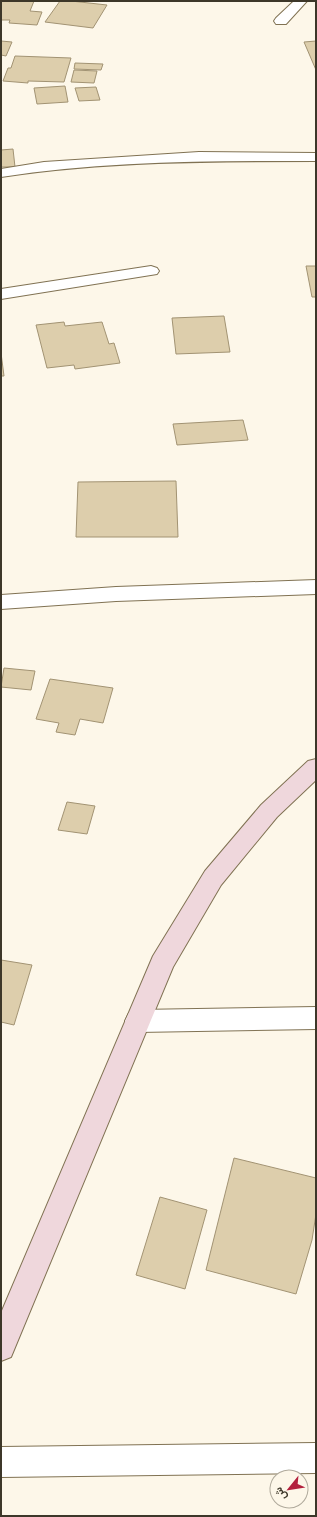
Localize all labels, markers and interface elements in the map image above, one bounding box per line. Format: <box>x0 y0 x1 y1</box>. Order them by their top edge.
north arrow <box>269 1469 309 1509</box>
text: ش <box>270 1484 291 1504</box>

